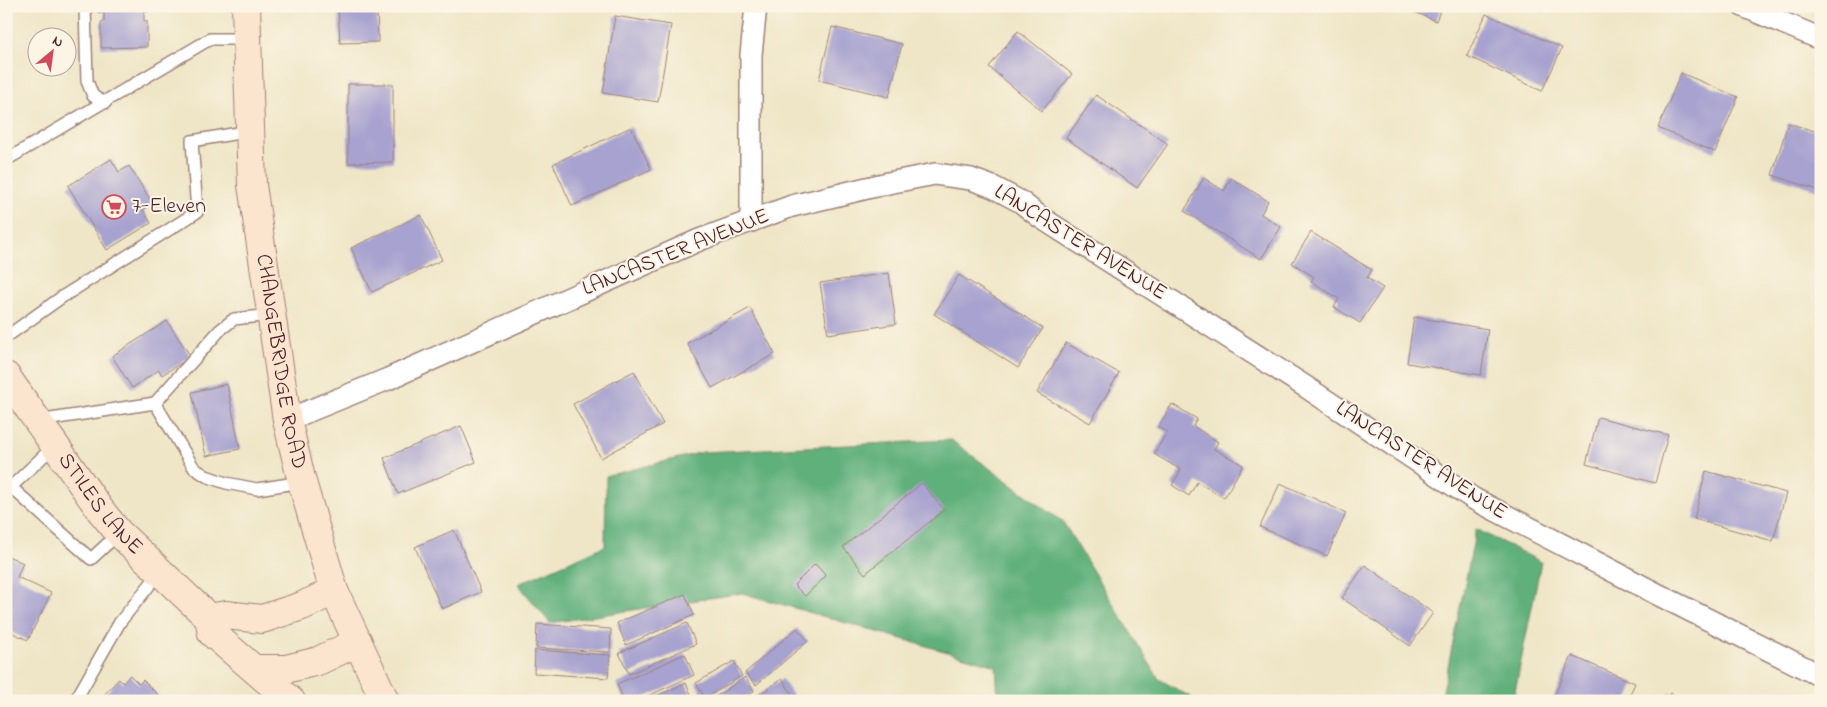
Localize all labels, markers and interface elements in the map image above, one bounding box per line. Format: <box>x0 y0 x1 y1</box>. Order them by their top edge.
north arrow <box>28 28 78 78</box>
text: N <box>48 30 67 53</box>
street label: LANCASTER AVENUE <box>987 177 1173 309</box>
place label: 7-Eleven <box>132 191 206 223</box>
supermarket icon: 7-Eleven <box>101 194 127 220</box>
street label: LANCASTER AVENUE <box>578 201 774 305</box>
street label: CHANGEBRIDGE ROAD <box>246 252 314 473</box>
street label: LANCASTER AVENUE <box>1329 393 1513 529</box>
street label: STILES LANE <box>49 447 150 563</box>

